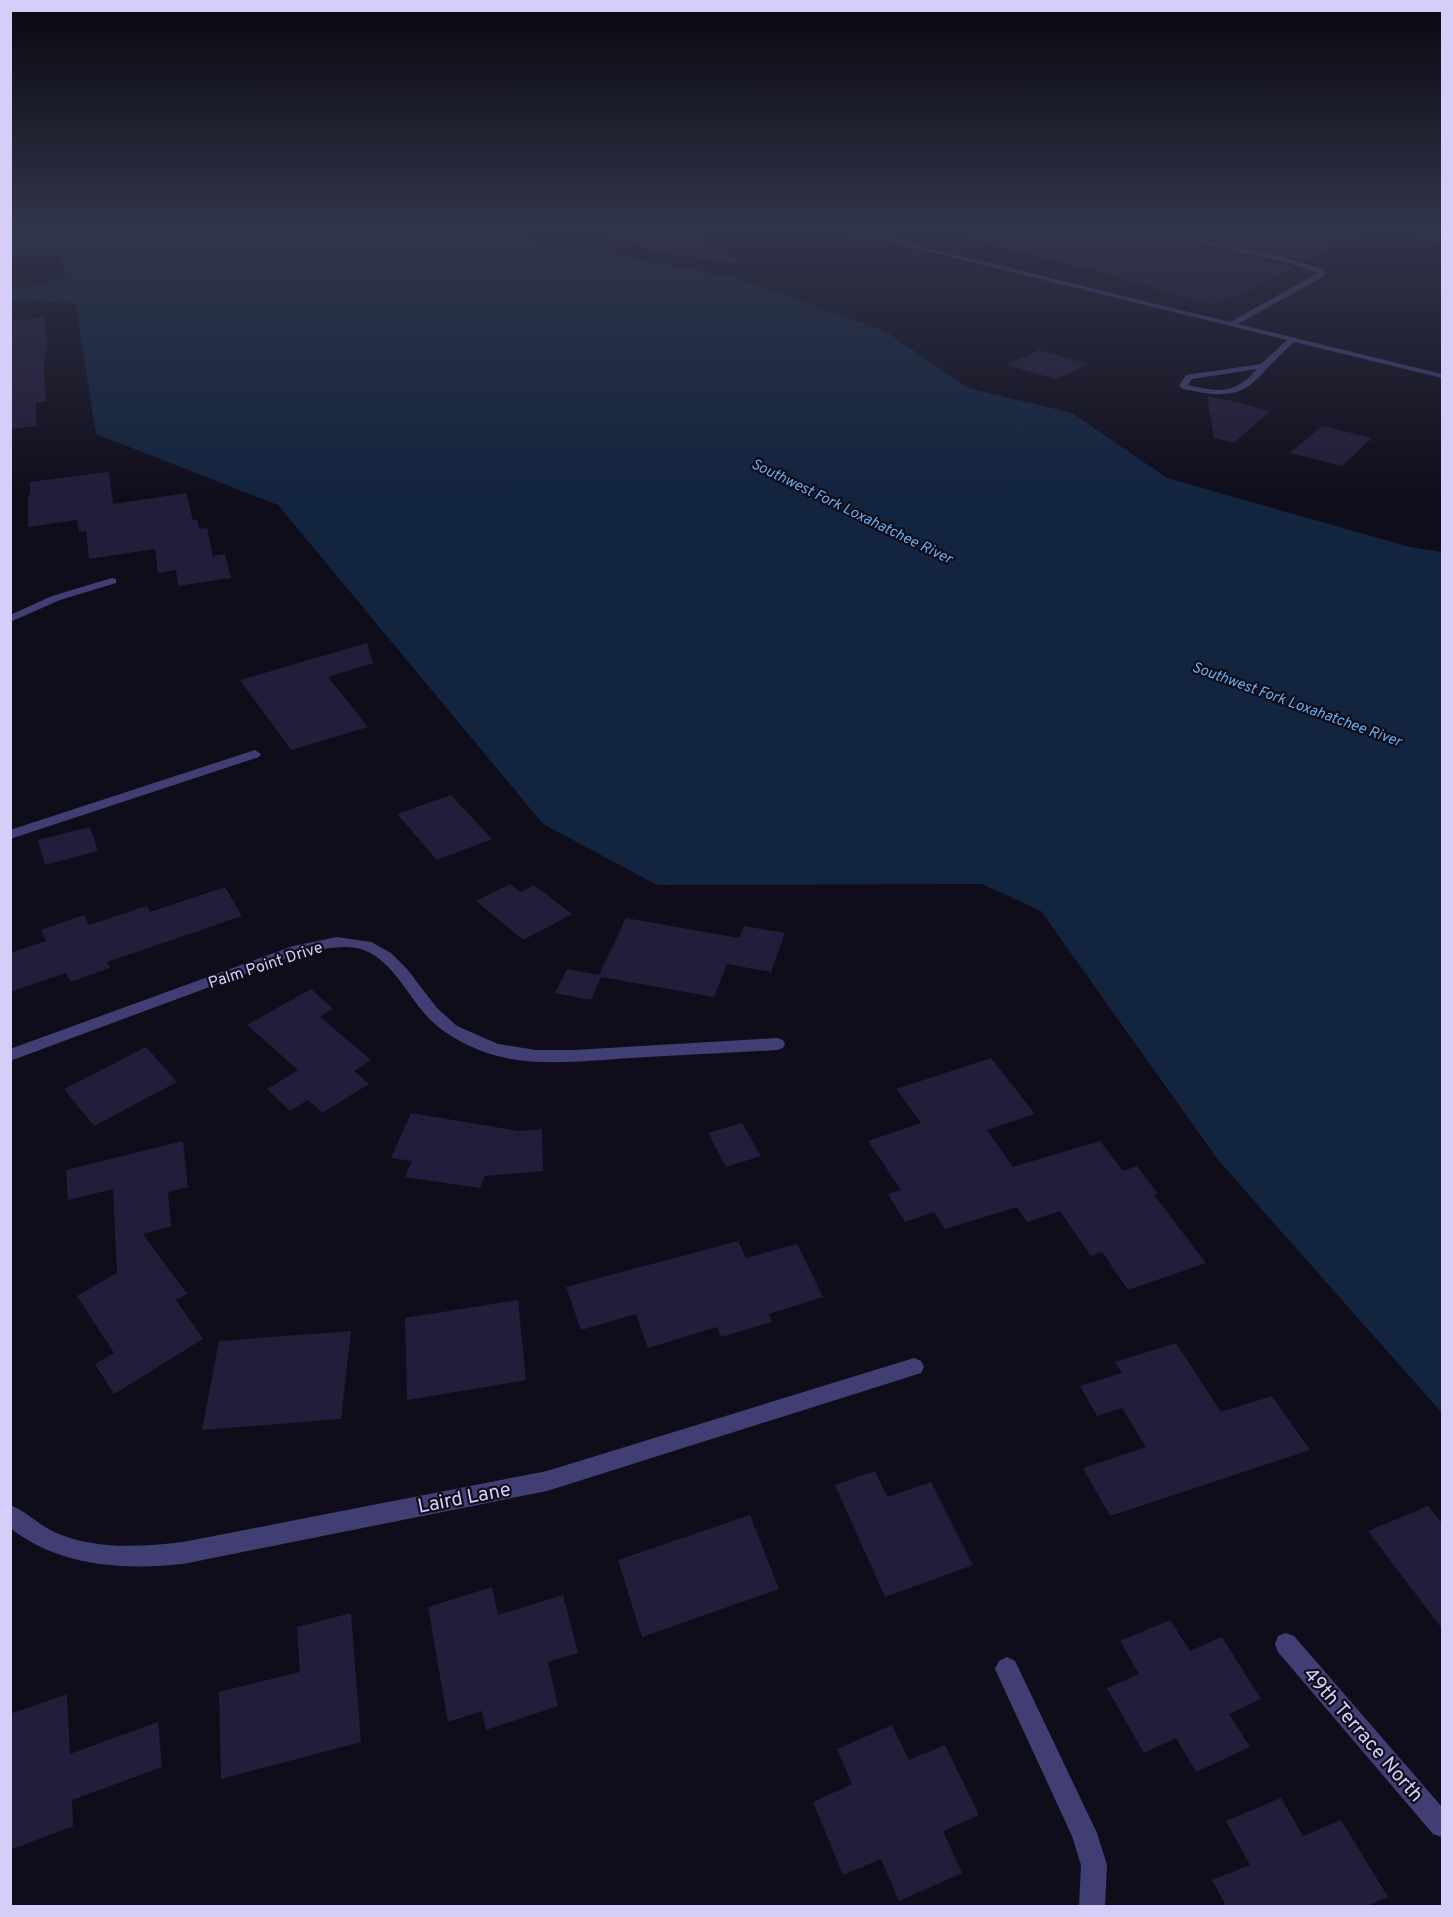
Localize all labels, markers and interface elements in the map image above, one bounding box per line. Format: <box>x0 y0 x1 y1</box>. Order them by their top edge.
water label: Southwest Fork Loxahatchee River <box>748 455 956 570</box>
water label: Southwest Fork Loxahatchee River <box>1189 659 1405 753</box>
street label: Palm Point Drive <box>206 938 325 994</box>
street label: Laird Lane <box>416 1477 513 1521</box>
street label: 49th Terrace North <box>1297 1662 1428 1808</box>

